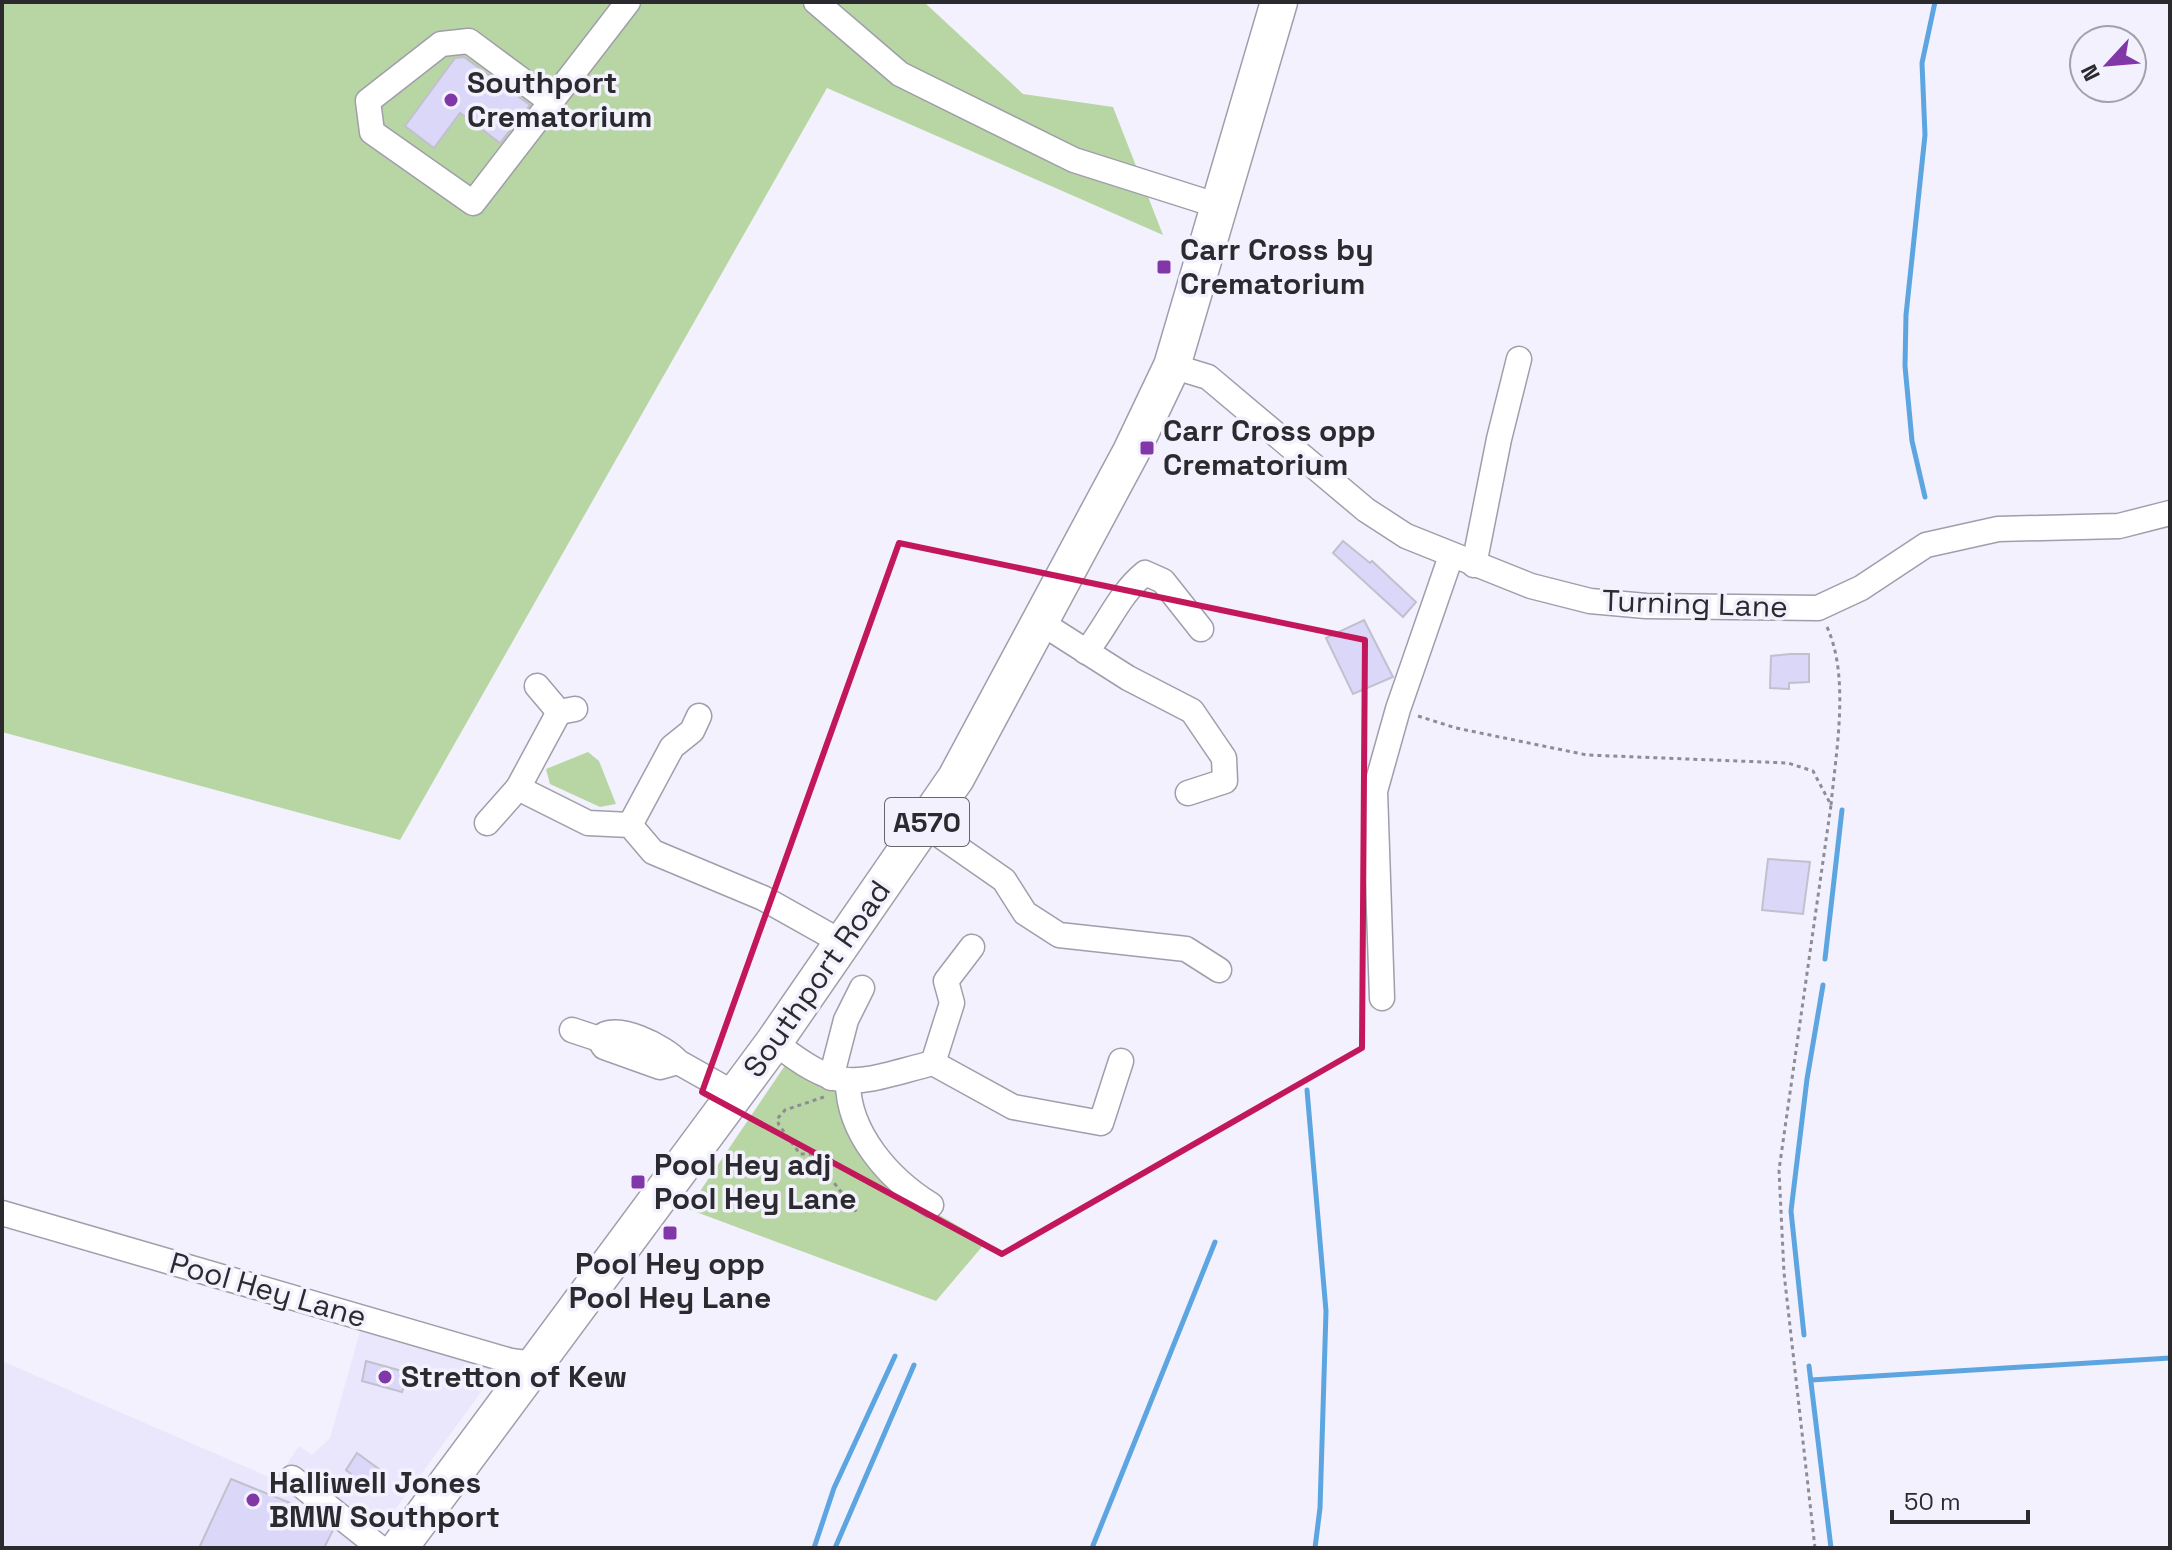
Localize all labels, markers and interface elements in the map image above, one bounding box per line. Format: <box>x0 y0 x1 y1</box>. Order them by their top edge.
north arrow <box>2068 24 2148 104</box>
text: N <box>2074 60 2106 86</box>
place label: Southport Crematorium <box>467 63 652 136</box>
marker: Southport Crematorium <box>442 91 460 109</box>
place label: Carr Cross by Crematorium <box>1180 230 1374 303</box>
marker: Carr Cross by Crematorium <box>1155 258 1173 276</box>
place label: Carr Cross opp Crematorium <box>1163 411 1376 484</box>
marker: Carr Cross opp Crematorium <box>1138 439 1156 457</box>
street label: Turning Lane <box>1601 581 1789 626</box>
road number: A570 <box>885 798 969 846</box>
street label: Southport Road <box>734 873 899 1085</box>
place label: Pool Hey adj Pool Hey Lane <box>654 1145 857 1218</box>
marker: Pool Hey adj Pool Hey Lane <box>629 1173 647 1191</box>
marker: Pool Hey opp Pool Hey Lane <box>661 1224 679 1242</box>
street label: Pool Hey Lane <box>165 1243 371 1336</box>
place label: Pool Hey opp Pool Hey Lane <box>569 1244 771 1317</box>
place label: Stretton of Kew <box>401 1357 627 1396</box>
marker: Stretton of Kew <box>376 1368 394 1386</box>
place label: Halliwell Jones BMW Southport <box>269 1463 500 1536</box>
scale bar <box>1892 1474 2028 1524</box>
text: 50 m <box>1904 1486 1961 1517</box>
marker: Halliwell Jones BMW Southport <box>244 1491 262 1509</box>

